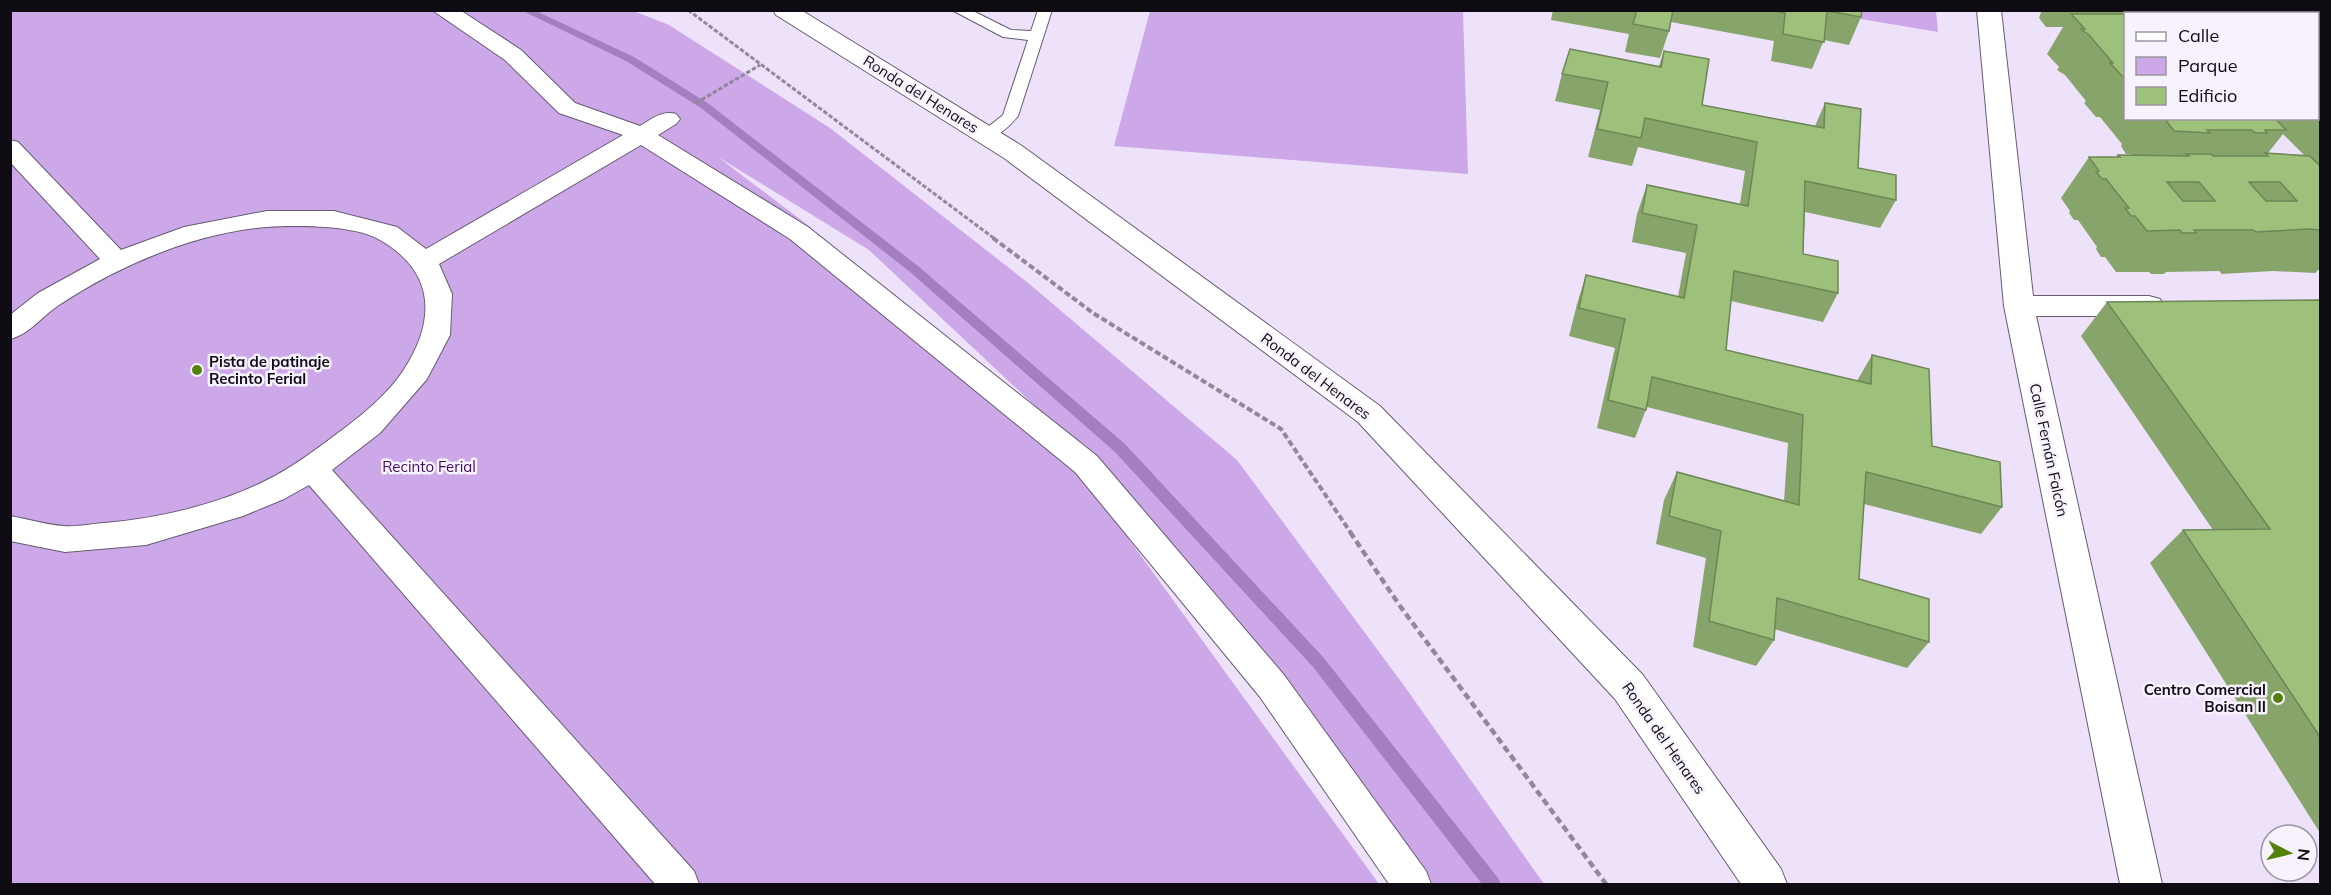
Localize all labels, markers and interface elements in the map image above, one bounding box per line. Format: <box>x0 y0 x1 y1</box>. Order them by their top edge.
legend <box>2124 12 2319 120</box>
text: Calle <box>2178 24 2219 47</box>
street label: Ronda del Henares <box>860 51 982 137</box>
text: Parque <box>2178 54 2237 77</box>
text: Edificio <box>2178 84 2237 107</box>
street label: Ronda del Henares <box>1257 329 1375 423</box>
place label: Pista de patinaje Recinto Ferial <box>209 352 330 388</box>
marker: Pista de patinaje Recinto Ferial <box>190 363 204 377</box>
street label: Calle Fernán Falcón <box>2026 382 2072 518</box>
park label: Recinto Ferial <box>382 457 476 476</box>
street label: Ronda del Henares <box>1618 678 1710 798</box>
place label: Centro Comercial Boisan II <box>2144 680 2266 716</box>
marker: Centro Comercial Boisan II <box>2271 691 2285 705</box>
north arrow <box>2259 823 2319 883</box>
text: N <box>2293 848 2315 862</box>

